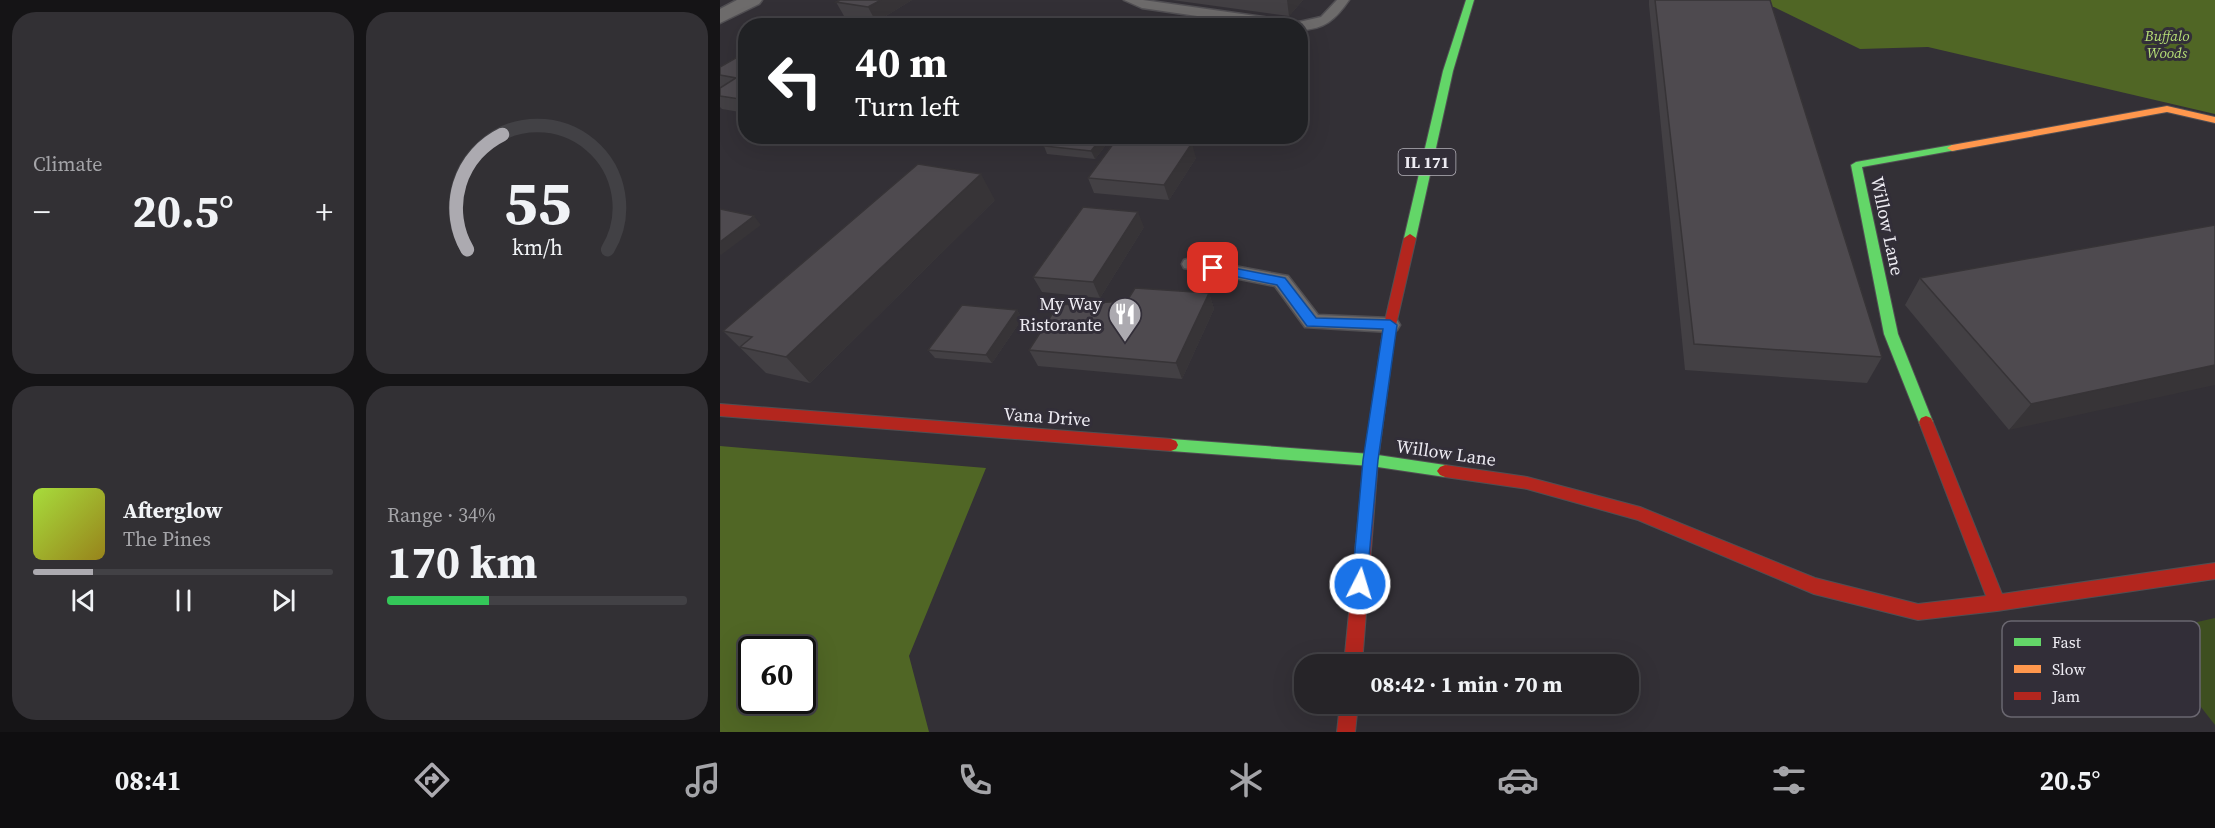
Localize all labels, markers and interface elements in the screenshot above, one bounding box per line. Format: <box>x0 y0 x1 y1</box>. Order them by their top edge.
park label: Buffalo Woods <box>2143 25 2190 63</box>
text: 40 m <box>855 33 948 91</box>
icon: left <box>756 42 834 120</box>
text: Turn left <box>855 88 959 125</box>
road number: IL 171 <box>1398 149 1456 175</box>
text: Climate <box>33 150 102 178</box>
text: 55 <box>503 159 571 245</box>
street label: Willow Lane <box>1865 174 1910 278</box>
text: 20.5° <box>132 180 234 242</box>
text: − <box>33 189 51 234</box>
text: + <box>316 189 333 234</box>
text: km/h <box>511 233 563 262</box>
pin <box>1187 242 1238 293</box>
icon: arrive <box>1196 251 1229 284</box>
place label: My Way Ristorante <box>1019 291 1103 337</box>
restaurant icon: My Way Ristorante <box>1107 296 1143 343</box>
street label: Vana Drive <box>1003 401 1092 432</box>
street label: Willow Lane <box>1394 433 1498 472</box>
text: Afterglow <box>123 495 223 525</box>
text: Range · 34% <box>387 501 496 529</box>
text: The Pines <box>123 525 211 553</box>
text: 170 km <box>387 531 538 593</box>
position arrow <box>1328 552 1392 616</box>
icon: previous <box>67 584 100 617</box>
icon: pause <box>167 584 200 617</box>
icon: next <box>267 584 300 617</box>
legend <box>2002 621 2200 717</box>
text: Fast <box>2052 631 2082 653</box>
speed limit sign: 60 <box>738 636 816 714</box>
text: Slow <box>2052 658 2087 680</box>
text: 08:42 · 1 min · 70 m <box>1371 669 1562 699</box>
text: Jam <box>2051 685 2080 707</box>
icon: directions <box>411 759 453 801</box>
icon: music <box>682 759 724 801</box>
icon: phone <box>954 759 996 801</box>
icon: climate <box>1225 759 1267 801</box>
icon: car <box>1497 759 1539 801</box>
icon: filters <box>1768 759 1810 801</box>
text: 08:41 <box>115 762 181 799</box>
text: 20.5° <box>2039 762 2100 799</box>

